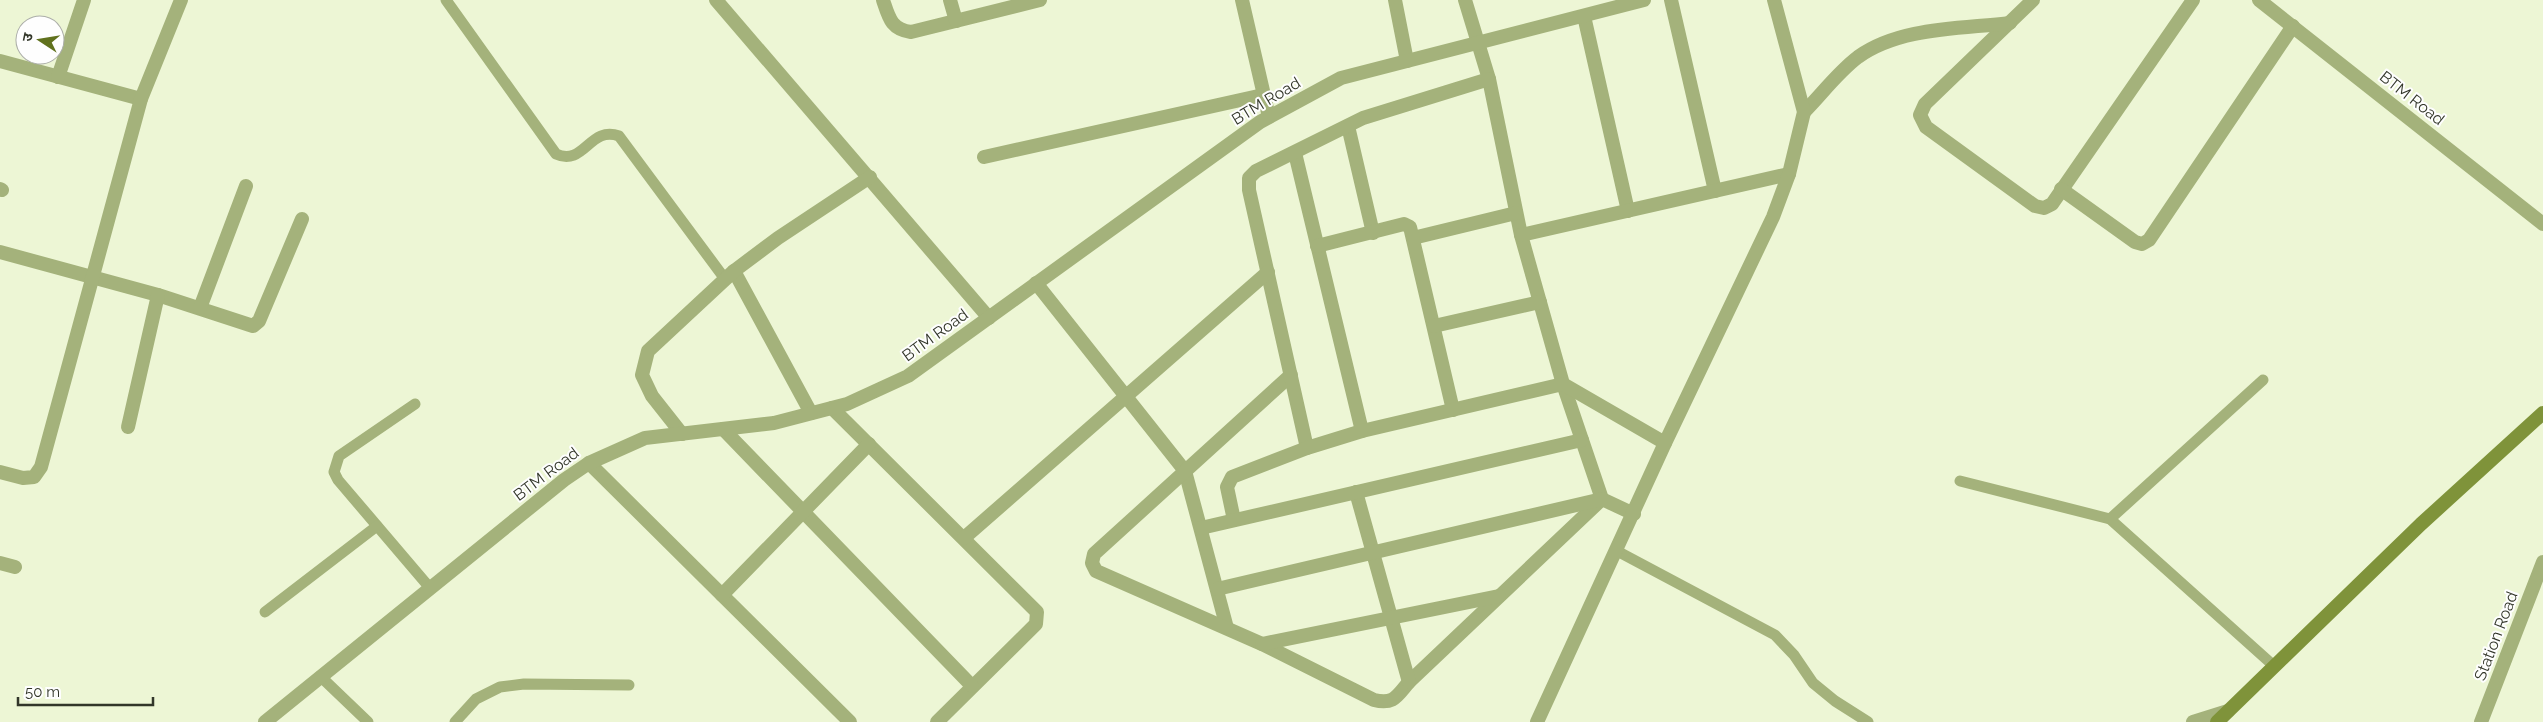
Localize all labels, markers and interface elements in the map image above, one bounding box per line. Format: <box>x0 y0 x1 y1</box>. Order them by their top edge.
north arrow <box>15 15 65 65</box>
text: उ <box>19 31 36 43</box>
street label: BTM Road <box>2376 67 2448 129</box>
street label: BTM Road <box>1228 73 1304 129</box>
street label: BTM Road <box>898 305 972 365</box>
street label: BTM Road <box>510 443 582 505</box>
street label: Station Road <box>2470 589 2522 683</box>
scale bar <box>18 674 152 706</box>
text: 50 m <box>25 683 60 701</box>

